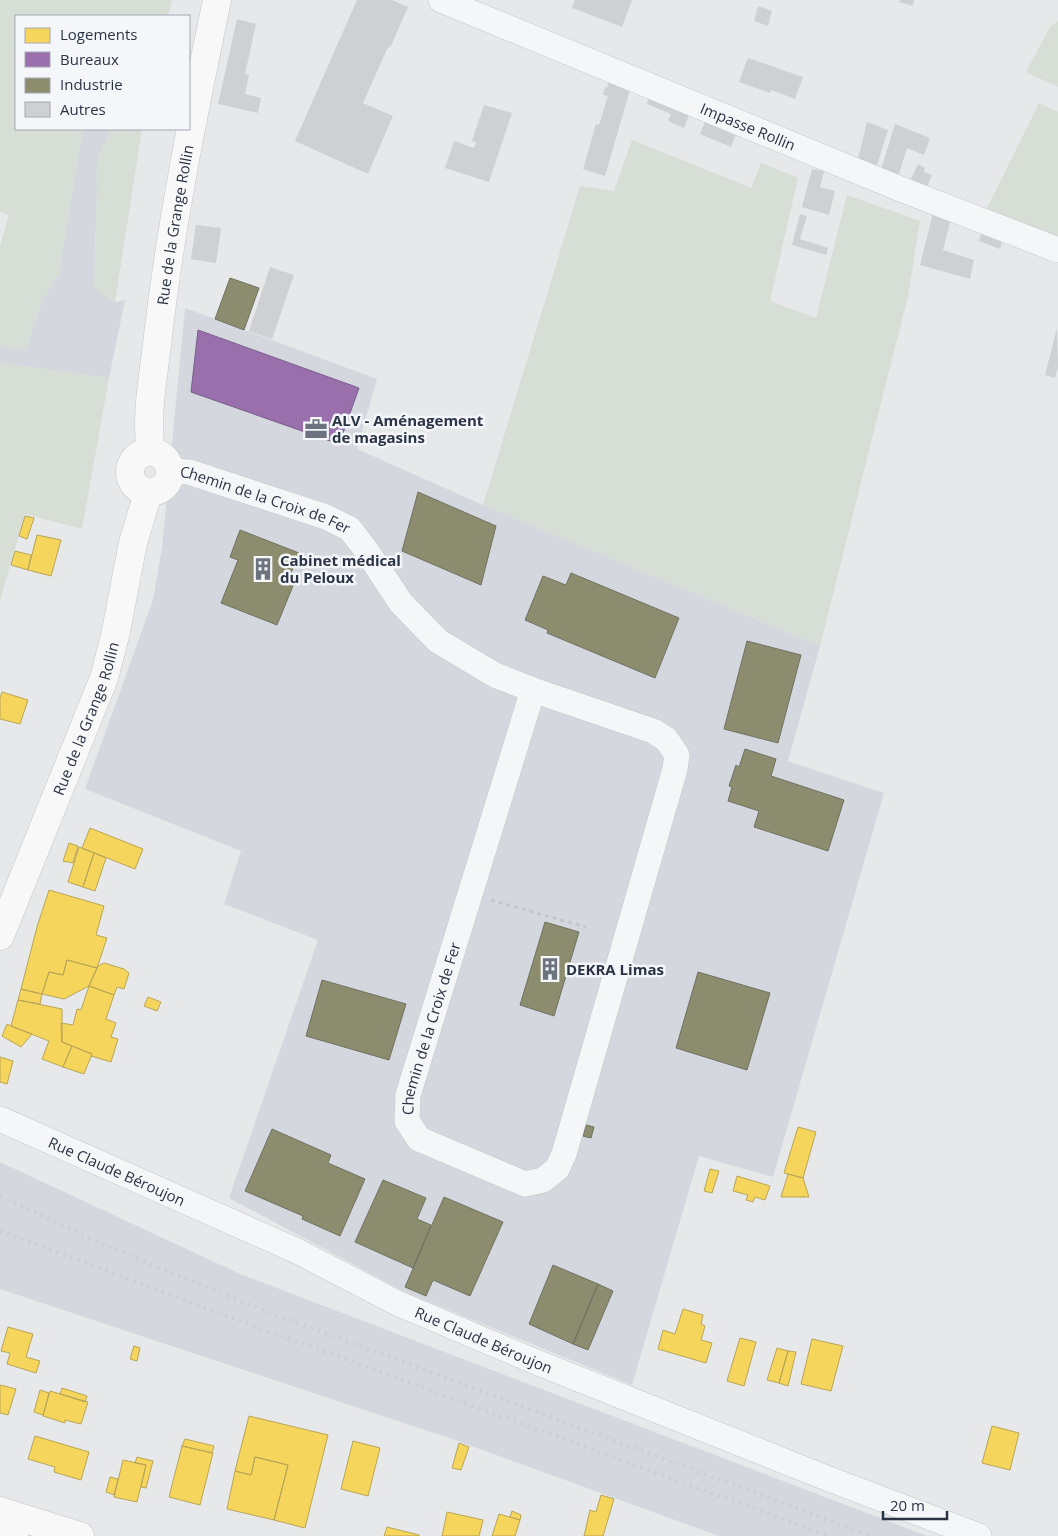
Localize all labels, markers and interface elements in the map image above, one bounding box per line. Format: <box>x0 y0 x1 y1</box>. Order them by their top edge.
legend <box>15 15 190 130</box>
text: Logements <box>60 24 137 44</box>
text: Bureaux <box>60 49 119 69</box>
text: Industrie <box>60 74 123 94</box>
street label: Impasse Rollin <box>697 98 799 155</box>
text: Autres <box>60 99 106 119</box>
street label: Rue de la Grange Rollin <box>152 143 198 306</box>
place label: ALV - Aménagement de magasins <box>332 410 484 447</box>
office icon: ALV - Aménagement de magasins <box>303 416 329 442</box>
street label: Chemin de la Croix de Fer <box>180 462 354 538</box>
place label: Cabinet médical du Peloux <box>280 550 401 587</box>
building icon: Cabinet médical du Peloux <box>250 556 276 582</box>
street label: Rue de la Grange Rollin <box>48 640 123 798</box>
street label: Chemin de la Croix de Fer <box>397 940 465 1115</box>
building icon: DEKRA Limas <box>537 956 563 982</box>
place label: DEKRA Limas <box>566 959 664 979</box>
street label: Rue Claude Béroujon <box>45 1132 189 1210</box>
street label: Rue Claude Béroujon <box>412 1302 556 1378</box>
scale bar <box>883 1488 947 1520</box>
text: 20 m <box>890 1495 925 1515</box>

